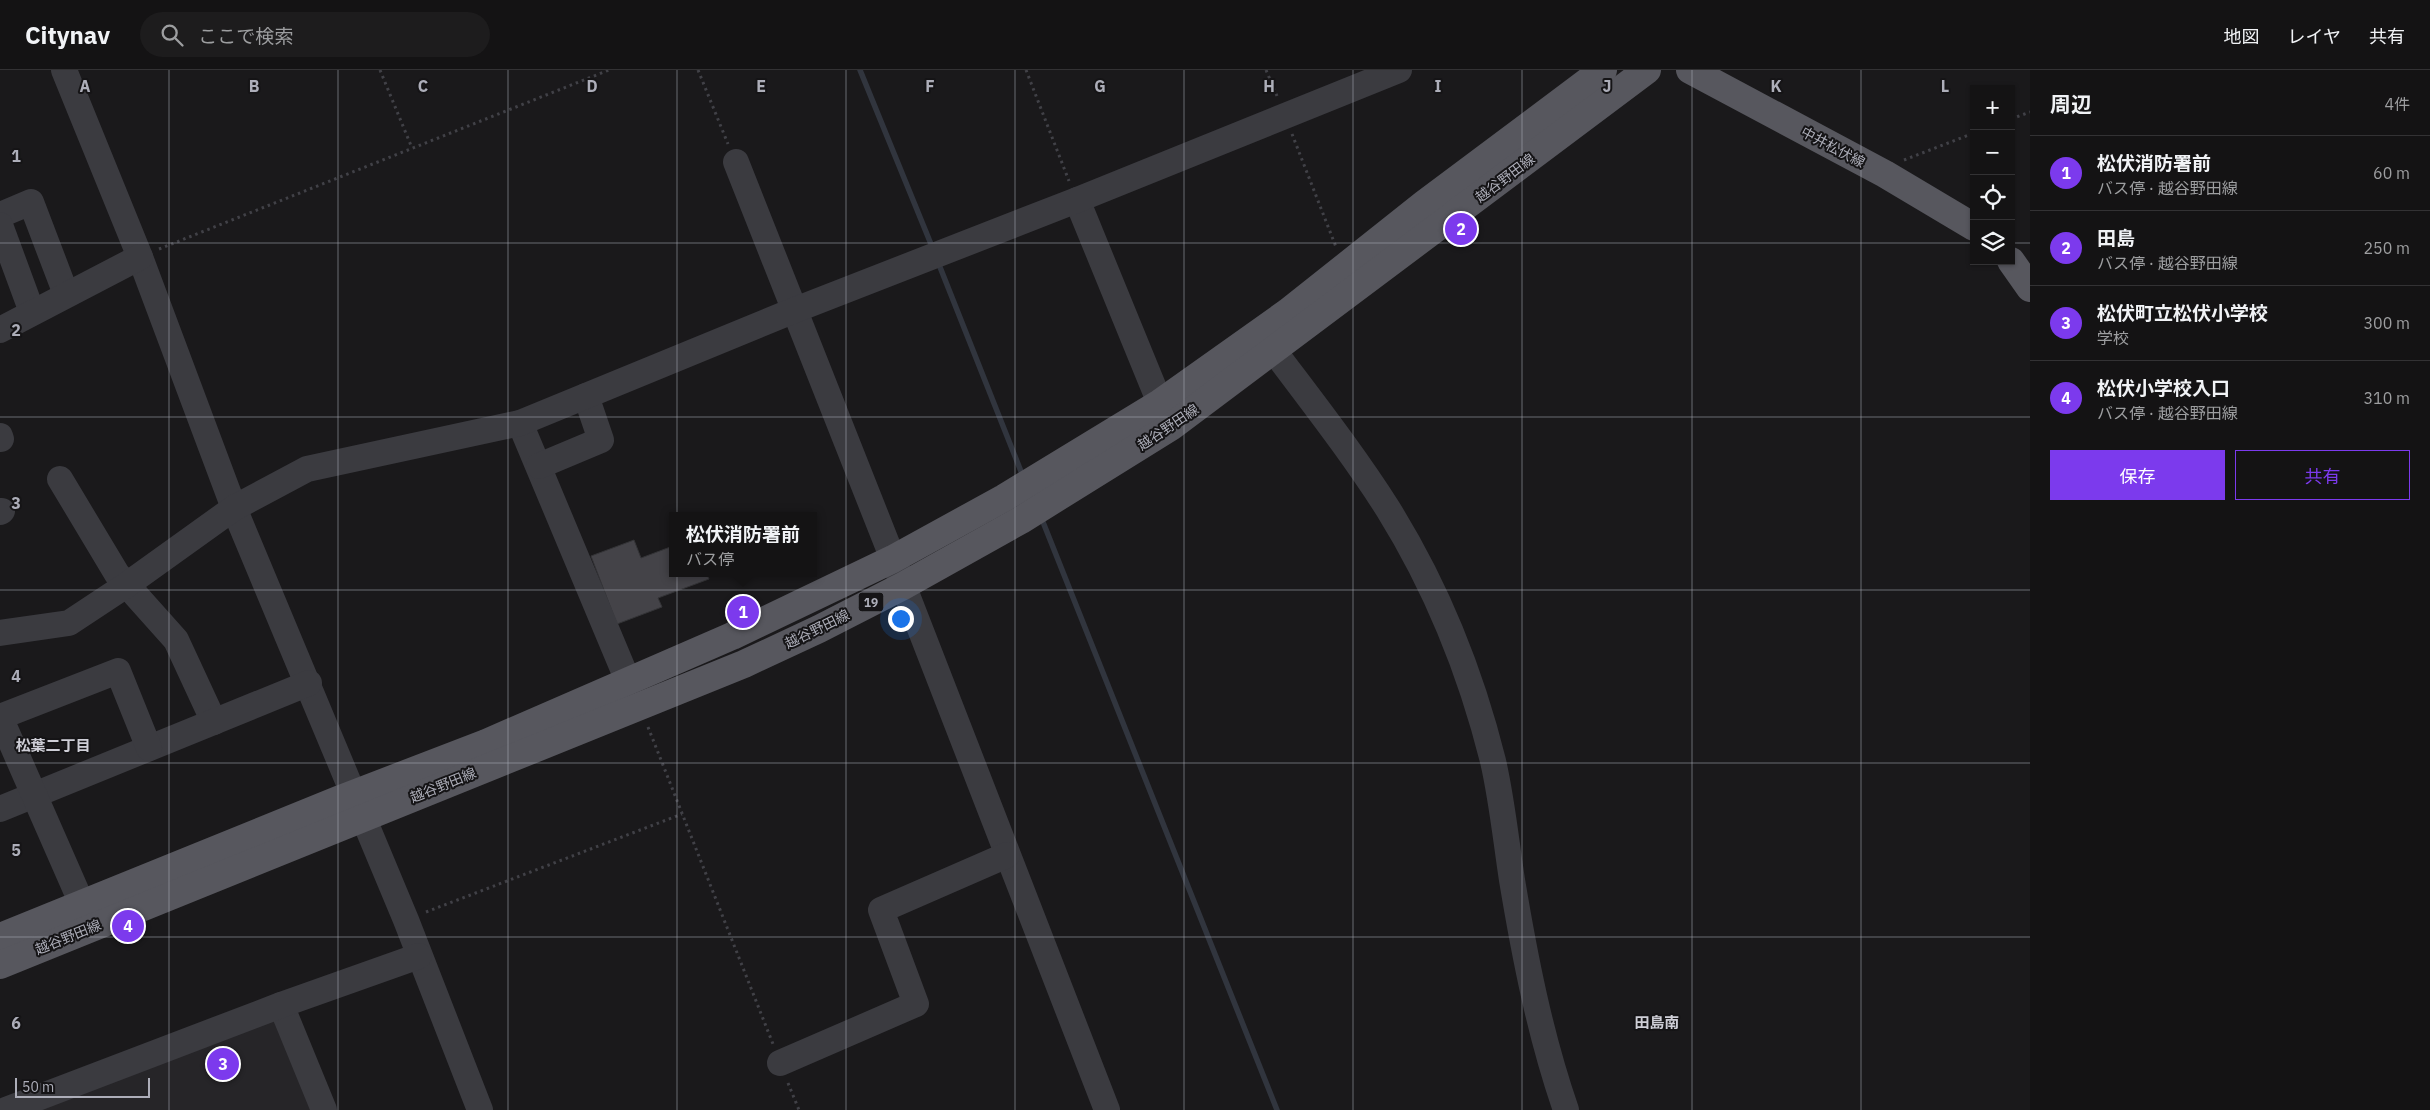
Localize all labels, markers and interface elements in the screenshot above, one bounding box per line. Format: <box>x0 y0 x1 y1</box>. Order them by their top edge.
search box <box>140 12 490 57</box>
text: Citynav <box>25 19 110 51</box>
icon: search <box>158 21 186 49</box>
text: ここで検索 <box>198 24 293 48</box>
text: 地図 <box>2224 25 2260 48</box>
text: レイヤ <box>2288 25 2341 48</box>
text: 共有 <box>2369 25 2405 48</box>
text: A <box>80 76 91 96</box>
text: B <box>249 76 260 96</box>
text: C <box>418 76 428 96</box>
text: D <box>586 76 598 96</box>
text: E <box>756 76 766 96</box>
text: F <box>925 76 935 96</box>
text: G <box>1094 76 1106 96</box>
text: H <box>1263 76 1275 96</box>
text: I <box>1435 76 1442 96</box>
text: J <box>1603 76 1611 96</box>
text: K <box>1770 76 1782 96</box>
text: L <box>1941 76 1949 96</box>
map controls <box>1970 85 2015 265</box>
button: + <box>1970 85 2015 130</box>
text: 周辺 <box>2050 90 2092 118</box>
text: 4件 <box>2384 94 2410 114</box>
street label: 中井松伏線 <box>1798 123 1868 171</box>
button: − <box>1970 130 2015 175</box>
text: 1 <box>11 146 21 166</box>
street label: 越谷野田線 <box>1472 150 1538 206</box>
text: 松伏消防署前 <box>2097 151 2211 175</box>
text: 1 <box>2061 163 2071 183</box>
text: 60 m <box>2373 163 2410 183</box>
button: locate <box>1970 175 2015 220</box>
text: バス停 · 越谷野田線 <box>2097 178 2238 198</box>
pin: 2 <box>1445 210 1477 248</box>
button: layers <box>1970 220 2015 265</box>
text: 田島 <box>2097 226 2135 250</box>
text: 2 <box>2061 238 2071 258</box>
text: 250 m <box>2363 238 2410 258</box>
text: バス停 · 越谷野田線 <box>2097 253 2238 273</box>
text: 松伏町立松伏小学校 <box>2097 301 2268 325</box>
text: 3 <box>2061 313 2071 333</box>
text: 300 m <box>2363 313 2410 333</box>
text: 2 <box>11 320 21 340</box>
text: 学校 <box>2097 328 2129 348</box>
text: 松伏小学校入口 <box>2097 376 2230 400</box>
text: 4 <box>2061 388 2071 408</box>
text: 310 m <box>2363 388 2410 408</box>
street label: 越谷野田線 <box>1134 400 1202 454</box>
text: バス停 · 越谷野田線 <box>2097 403 2238 423</box>
button: 保存 <box>2050 450 2225 500</box>
button: 共有 <box>2235 450 2410 500</box>
text: 3 <box>11 493 21 513</box>
popup <box>669 512 817 577</box>
text: 松伏消防署前 <box>686 522 800 546</box>
text: バス停 <box>686 549 734 569</box>
road number: 19 <box>858 592 884 612</box>
pin: 1 <box>727 593 759 631</box>
street label: 越谷野田線 <box>782 606 852 652</box>
your location <box>888 606 914 632</box>
text: 4 <box>11 666 21 686</box>
district label: 松葉二丁目 <box>15 736 91 755</box>
street label: 越谷野田線 <box>407 764 479 806</box>
text: 5 <box>11 840 21 860</box>
pin: 4 <box>112 907 144 945</box>
street label: 越谷野田線 <box>32 916 104 958</box>
text: 6 <box>11 1013 21 1033</box>
district label: 田島南 <box>1634 1013 1680 1032</box>
pin: 3 <box>207 1045 239 1083</box>
scale bar <box>15 1075 150 1098</box>
text: 50 m <box>22 1078 54 1096</box>

